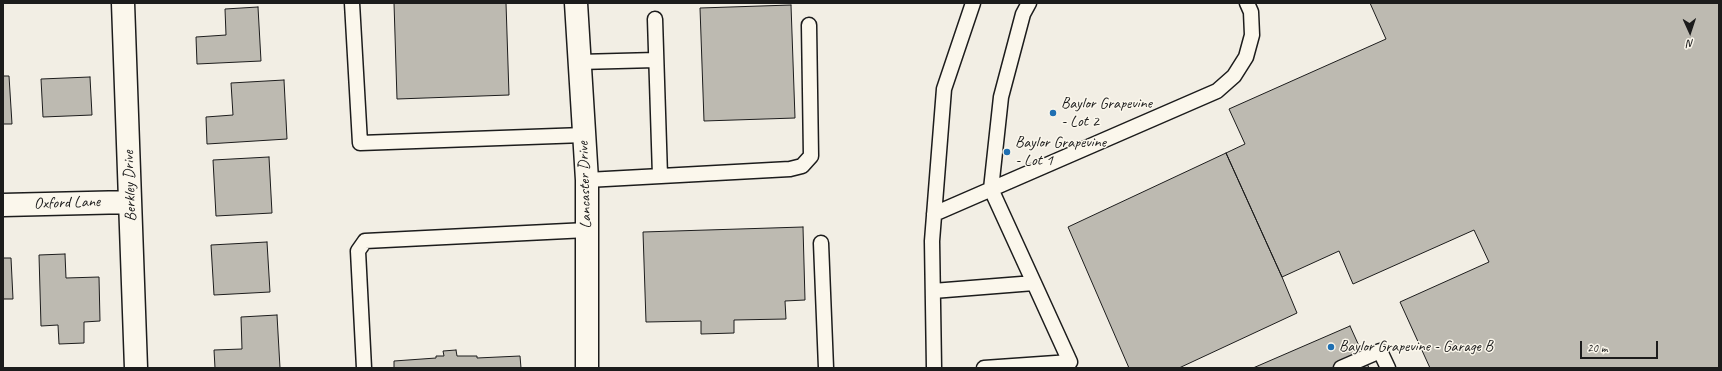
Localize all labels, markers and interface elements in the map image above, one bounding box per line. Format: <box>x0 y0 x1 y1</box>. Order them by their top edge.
north arrow <box>1670 12 1710 52</box>
text: N <box>1687 37 1694 51</box>
place label: Baylor Grapevine - Lot 2 <box>1061 94 1152 132</box>
marker: Baylor Grapevine - Lot 2 <box>1048 108 1058 118</box>
place label: Baylor Grapevine - Lot 1 <box>1015 133 1106 171</box>
street label: Lancaster Drive <box>574 141 596 229</box>
marker: Baylor Grapevine - Lot 1 <box>1002 147 1012 157</box>
street label: Berkley Drive <box>119 150 141 222</box>
street label: Oxford Lane <box>34 192 100 214</box>
scale bar <box>1582 333 1660 359</box>
place label: Baylor Grapevine - Garage B <box>1339 337 1493 357</box>
text: 20 m <box>1587 340 1607 356</box>
marker: Baylor Grapevine - Garage B <box>1326 342 1336 352</box>

